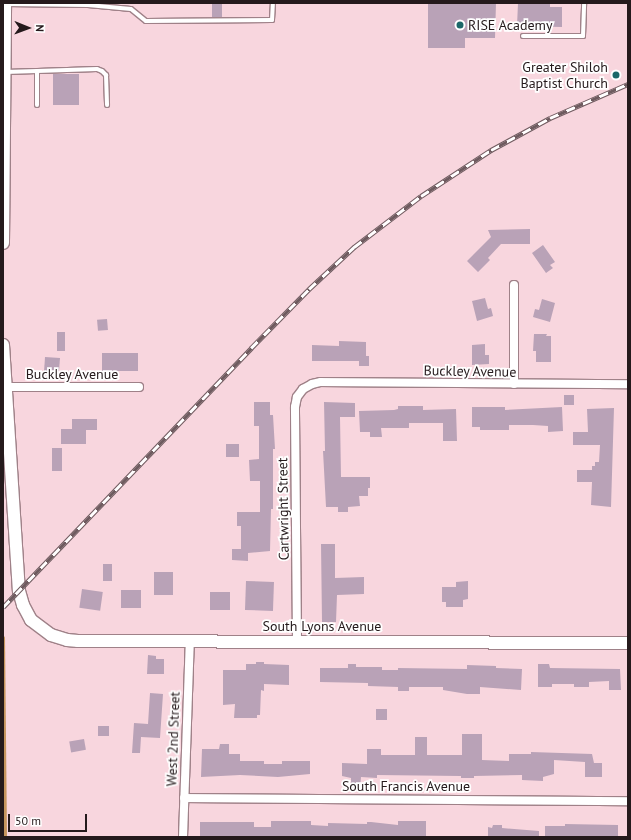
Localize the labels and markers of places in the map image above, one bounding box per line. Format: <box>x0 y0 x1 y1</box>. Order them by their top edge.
place label: RISE Academy <box>468 17 553 33</box>
marker: RISE Academy <box>455 20 465 30</box>
place label: Greater Shiloh Baptist Church <box>521 59 608 92</box>
marker: Greater Shiloh Baptist Church <box>611 70 621 80</box>

